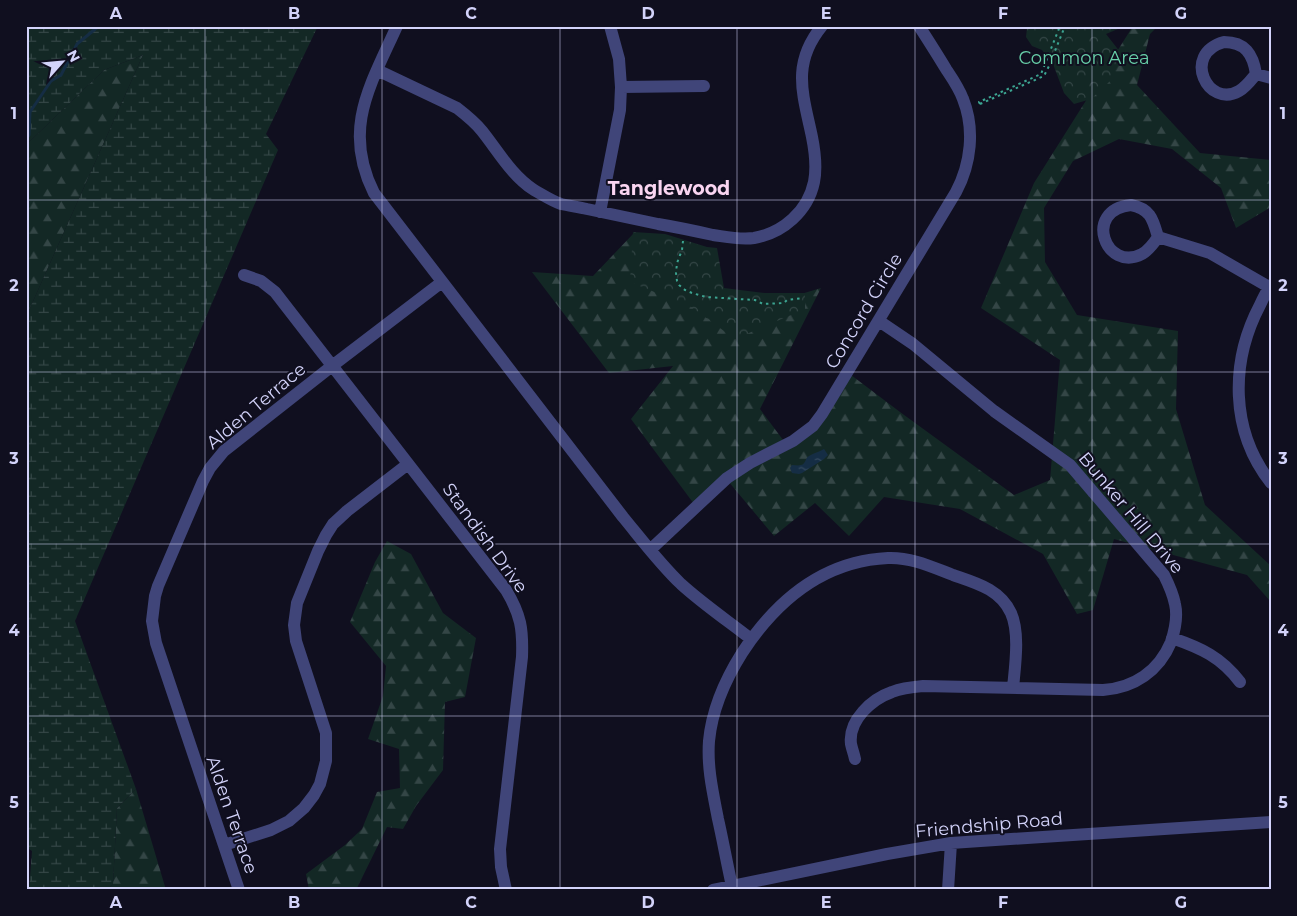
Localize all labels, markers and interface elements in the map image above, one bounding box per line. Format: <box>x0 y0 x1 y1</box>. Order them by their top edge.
text: A <box>109 4 123 23</box>
text: B <box>288 4 300 23</box>
text: C <box>465 4 477 23</box>
text: D <box>641 4 655 23</box>
text: E <box>821 4 831 23</box>
text: F <box>998 4 1008 23</box>
text: G <box>1175 4 1187 23</box>
north arrow <box>38 38 88 88</box>
text: N <box>63 47 84 65</box>
park label: Common Area <box>1018 47 1150 69</box>
text: 1 <box>11 104 17 123</box>
text: 1 <box>1280 104 1286 123</box>
district label: Tanglewood <box>608 177 730 200</box>
street label: Concord Circle <box>821 249 907 373</box>
text: 2 <box>9 276 19 295</box>
text: 2 <box>1278 276 1288 295</box>
street label: Alden Terrace <box>202 358 310 454</box>
street label: Bunker Hill Drive <box>1074 448 1188 578</box>
text: 3 <box>8 449 19 468</box>
text: 3 <box>1277 449 1288 468</box>
street label: Standish Drive <box>438 479 532 597</box>
text: 4 <box>8 621 20 640</box>
text: 4 <box>1277 621 1289 640</box>
street label: Alden Terrace <box>202 753 262 877</box>
text: 5 <box>9 793 19 812</box>
text: 5 <box>1278 793 1288 812</box>
street label: Friendship Road <box>914 808 1064 842</box>
text: A <box>109 893 123 912</box>
text: B <box>288 893 300 912</box>
text: C <box>465 893 477 912</box>
text: D <box>641 893 655 912</box>
text: E <box>821 893 831 912</box>
text: F <box>998 893 1008 912</box>
text: G <box>1175 893 1187 912</box>

